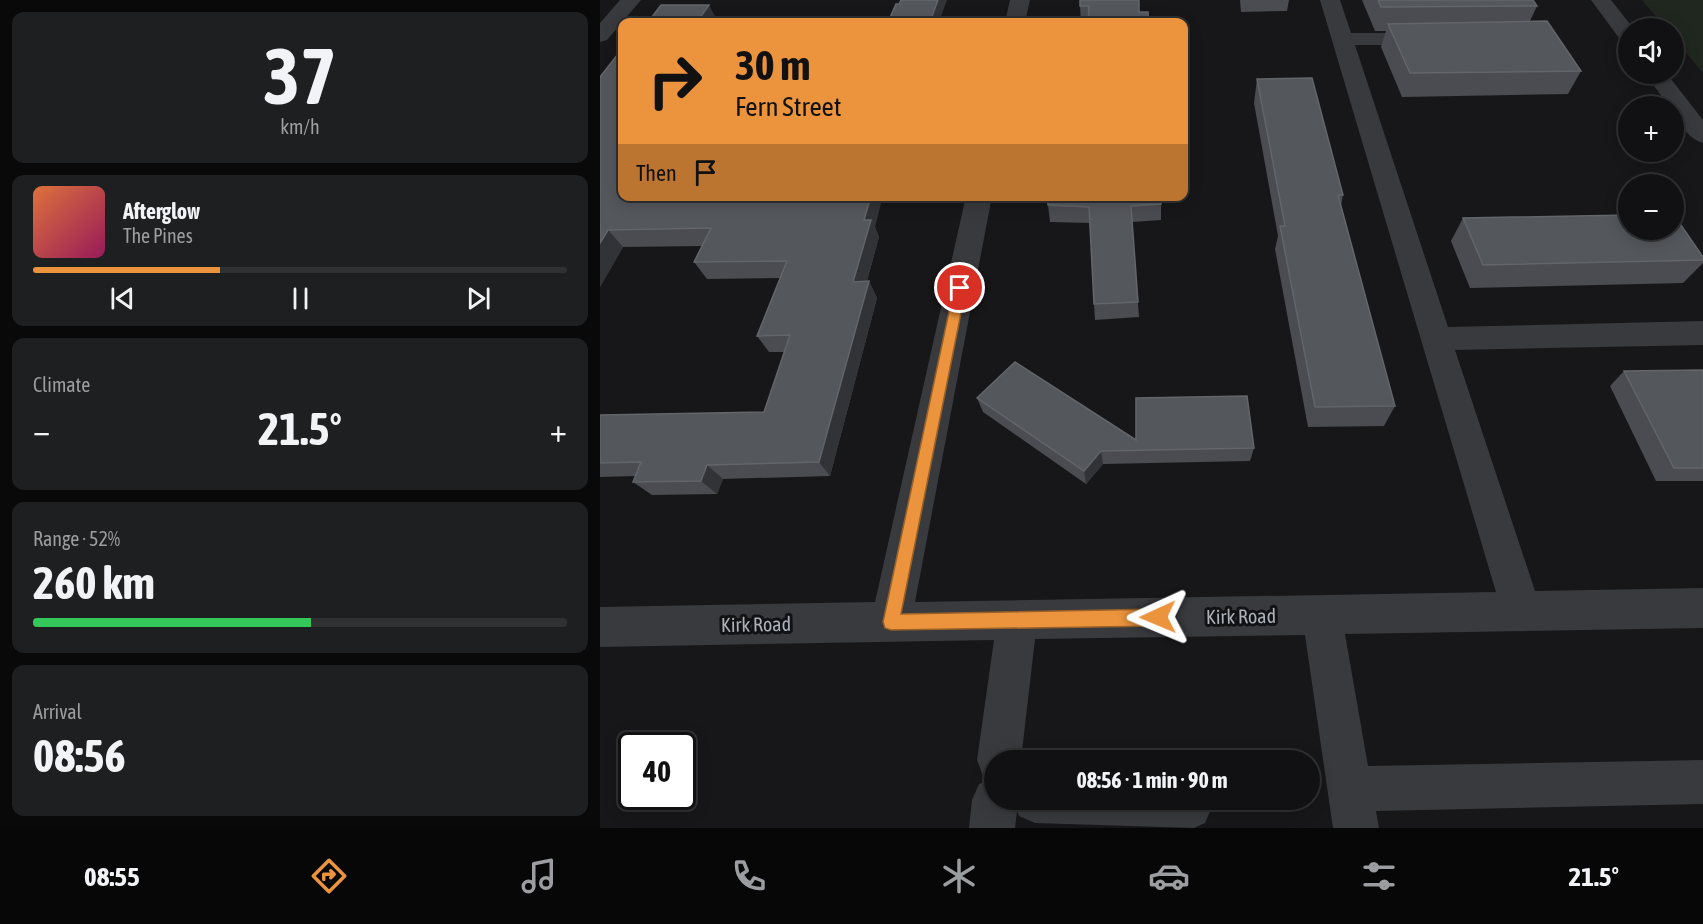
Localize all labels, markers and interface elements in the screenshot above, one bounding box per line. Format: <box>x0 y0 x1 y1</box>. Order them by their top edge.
map controls <box>1618 18 1684 240</box>
button: sound <box>1618 18 1684 84</box>
text: 37 <box>263 31 337 121</box>
text: 30 m <box>735 41 810 89</box>
icon: right <box>636 42 714 120</box>
text: Fern Street <box>735 91 842 122</box>
button: + <box>1618 96 1684 162</box>
text: km/h <box>280 115 320 138</box>
icon: arrive <box>689 156 722 189</box>
text: Then <box>636 160 677 186</box>
button: − <box>1618 174 1684 240</box>
text: Afterglow <box>123 198 200 224</box>
text: The Pines <box>123 224 193 247</box>
pin <box>934 262 985 313</box>
icon: arrive <box>943 271 976 304</box>
icon: previous <box>106 282 139 315</box>
icon: pause <box>284 282 317 315</box>
icon: next <box>462 282 495 315</box>
text: Climate <box>33 373 90 396</box>
text: 21.5° <box>258 403 342 455</box>
text: − <box>33 411 50 449</box>
text: + <box>550 411 567 449</box>
text: Range · 52% <box>33 527 120 550</box>
text: 260 km <box>33 557 155 609</box>
position arrow <box>1126 585 1190 649</box>
street label: Kirk Road <box>1206 604 1276 628</box>
street label: Kirk Road <box>721 612 791 636</box>
text: Arrival <box>33 700 82 723</box>
text: 08:56 <box>33 730 126 782</box>
speed limit sign: 40 <box>618 732 696 810</box>
text: 08:56 · 1 min · 90 m <box>1076 767 1228 793</box>
icon: directions <box>308 855 350 897</box>
icon: music <box>518 855 560 897</box>
icon: phone <box>728 855 770 897</box>
icon: climate <box>938 855 980 897</box>
icon: car <box>1148 855 1190 897</box>
icon: filters <box>1358 855 1400 897</box>
text: 08:55 <box>84 861 140 892</box>
text: 21.5° <box>1569 861 1619 892</box>

